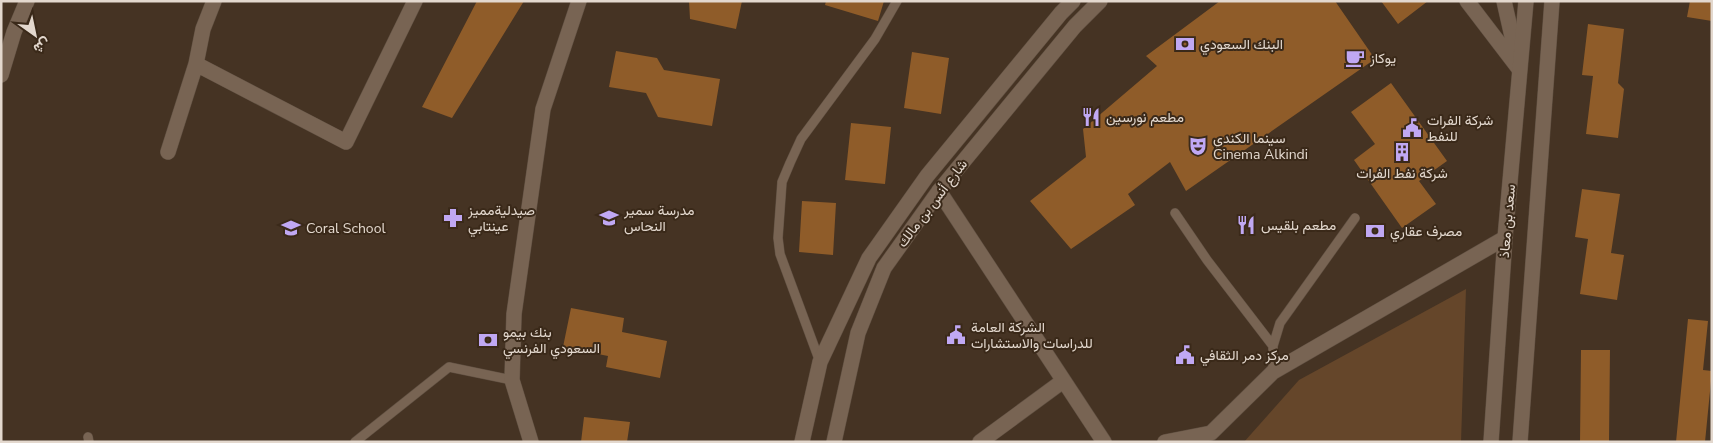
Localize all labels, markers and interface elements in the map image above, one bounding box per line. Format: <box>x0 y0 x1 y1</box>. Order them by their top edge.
north arrow <box>10 10 60 60</box>
text: ش <box>29 33 54 58</box>
bank icon: البنك السعودي <box>1174 33 1196 55</box>
place label: البنك السعودي <box>1200 35 1283 56</box>
cafe icon: يوكاز <box>1344 47 1366 69</box>
place label: يوكاز <box>1369 49 1396 68</box>
restaurant icon: مطعم نورسين <box>1080 106 1102 128</box>
place label: مطعم نورسين <box>1106 108 1184 127</box>
place label: شركة الفرات للنفط <box>1427 111 1493 146</box>
public building icon: شركة الفرات للنفط <box>1401 117 1423 139</box>
place label: سينما الكندي Cinema Alkindi <box>1213 129 1308 164</box>
theatre icon: سينما الكندي Cinema Alkindi <box>1187 135 1209 157</box>
building icon: شركة نفط الفرات <box>1391 141 1413 163</box>
street label: شارع أنس بن مالك <box>893 155 973 252</box>
place label: شركة نفط الفرات <box>1356 164 1448 183</box>
street label: سعد بن معاذ <box>1495 183 1520 259</box>
place label: صيدليةمميز عينتابي <box>467 201 535 238</box>
place label: مدرسة سمير النحاس <box>623 201 695 236</box>
pharmacy icon: صيدليةمميز عينتابي <box>442 207 464 229</box>
school or university icon: مدرسة سمير النحاس <box>598 207 620 229</box>
restaurant icon: مطعم بلقيس <box>1235 214 1257 236</box>
place label: مطعم بلقيس <box>1261 216 1336 235</box>
school or university icon: Coral School <box>280 217 302 239</box>
place label: Coral School <box>306 219 386 238</box>
bank icon: مصرف عقاري <box>1364 220 1386 242</box>
place label: مصرف عقاري <box>1390 222 1462 243</box>
place label: الشركة العامة للدراسات والاستشارات <box>971 318 1093 353</box>
place label: بنك بيمو السعودي الفرنسي <box>503 323 600 360</box>
public building icon: الشركة العامة للدراسات والاستشارات <box>945 324 967 346</box>
bank icon: بنك بيمو السعودي الفرنسي <box>477 329 499 351</box>
public building icon: مركز دمر الثقافي <box>1174 344 1196 366</box>
place label: مركز دمر الثقافي <box>1200 346 1289 367</box>

